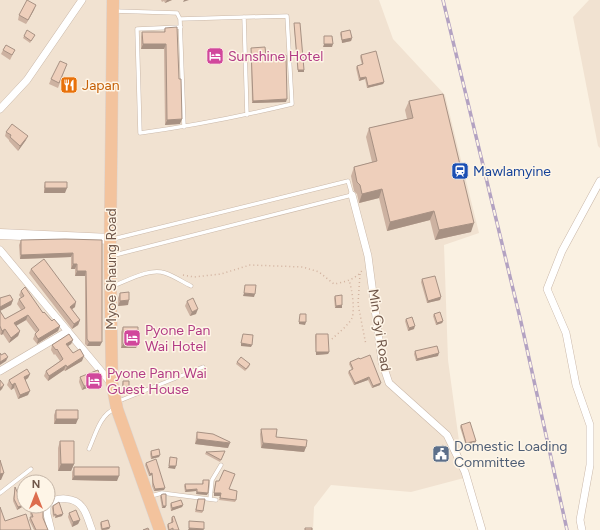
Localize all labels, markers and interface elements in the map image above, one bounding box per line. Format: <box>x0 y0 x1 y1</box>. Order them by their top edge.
hotel icon: Sunshine Hotel <box>205 46 225 66</box>
place label: Sunshine Hotel <box>228 48 323 65</box>
restaurant icon: Japan <box>59 75 79 95</box>
place label: Japan <box>82 77 120 94</box>
station icon: Mawlamyine <box>450 161 470 181</box>
place label: Mawlamyine <box>473 163 551 180</box>
street label: Myoe Shaung Road <box>103 208 120 330</box>
street label: Min Gyi Road <box>365 288 394 373</box>
place label: Pyone Pan Wai Hotel <box>145 322 210 355</box>
hotel icon: Pyone Pan Wai Hotel <box>122 328 142 348</box>
place label: Pyone Pann Wai Guest House <box>107 365 207 398</box>
hotel icon: Pyone Pann Wai Guest House <box>84 371 104 391</box>
place label: Domestic Loading Committee <box>454 438 567 471</box>
public building icon: Domestic Loading Committee <box>431 444 451 464</box>
north arrow <box>16 474 56 514</box>
text: N <box>32 478 40 491</box>

